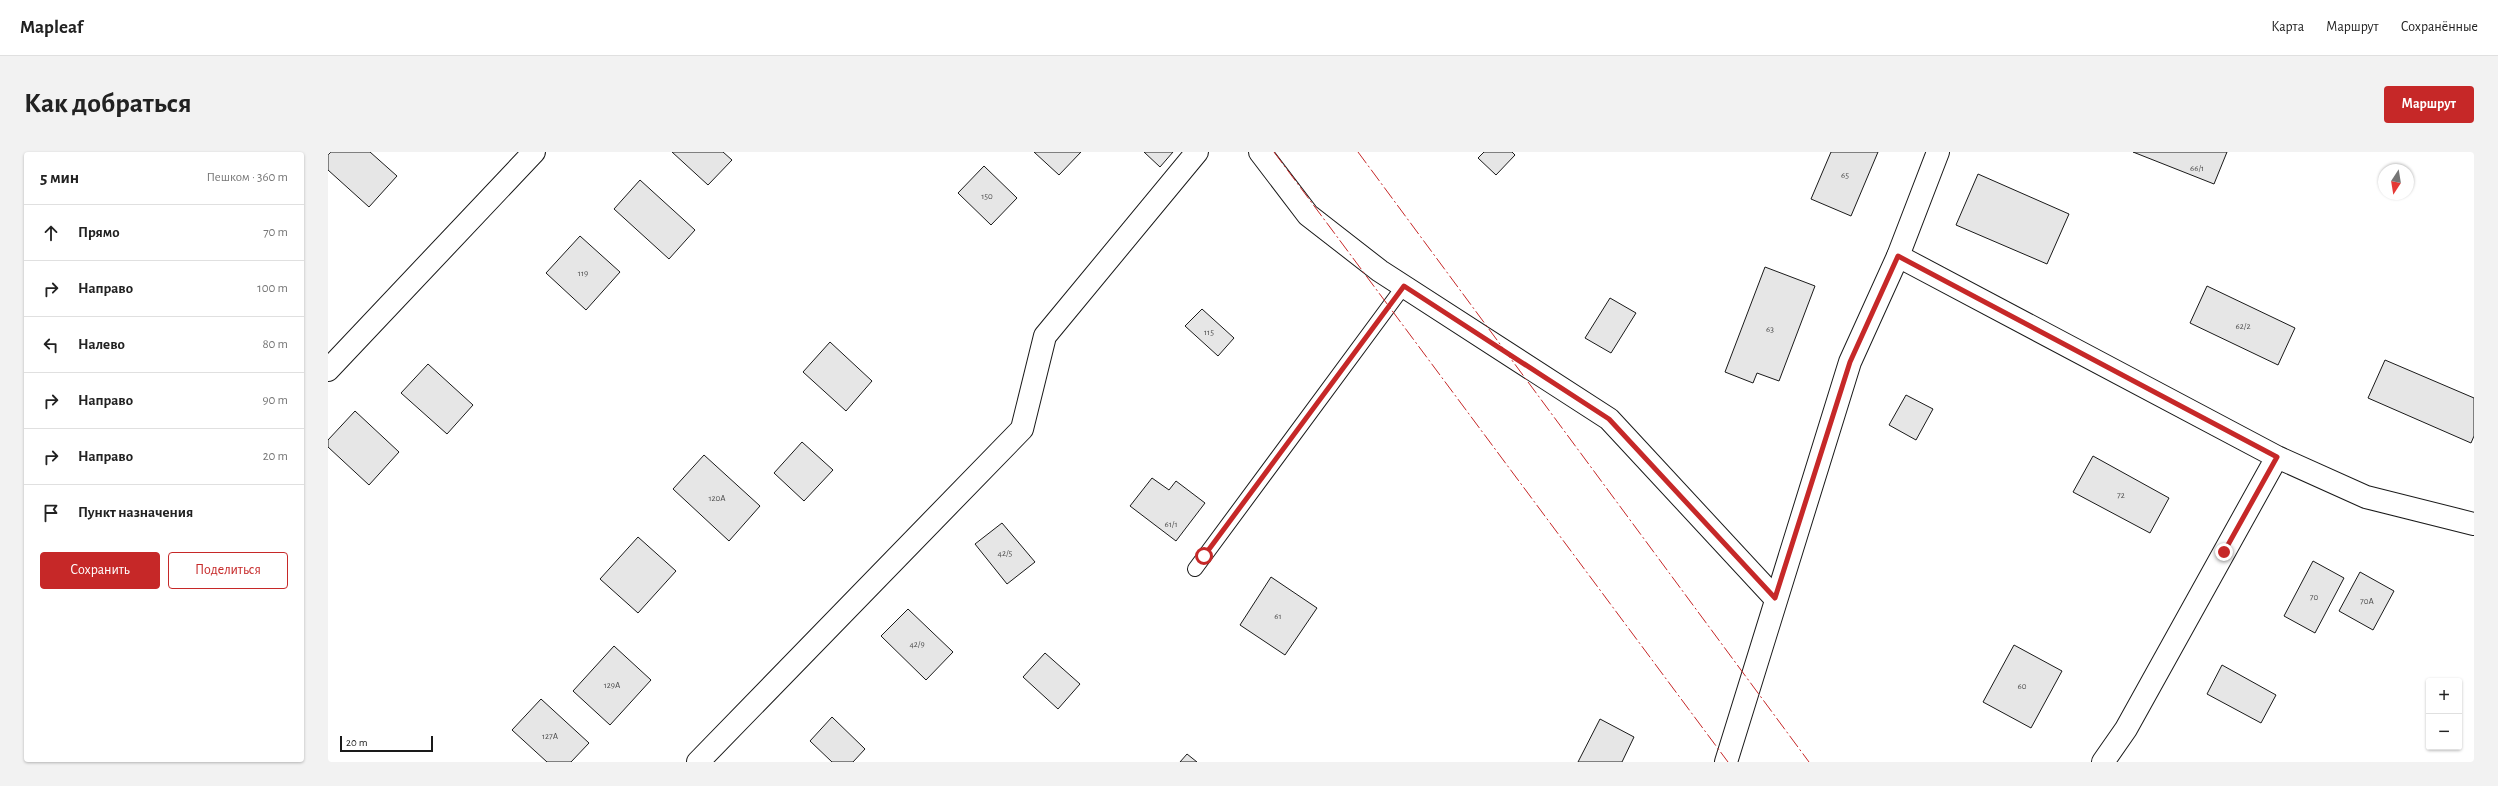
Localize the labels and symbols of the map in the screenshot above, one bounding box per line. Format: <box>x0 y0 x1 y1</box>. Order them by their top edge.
house number: 66/1 <box>2190 164 2204 173</box>
north arrow <box>2378 164 2414 200</box>
house number: 65 <box>1841 171 1849 180</box>
house number: 150 <box>981 192 993 201</box>
house number: 119 <box>578 269 588 278</box>
house number: 62/2 <box>2235 322 2251 331</box>
house number: 63 <box>1766 325 1774 334</box>
house number: 115 <box>1204 328 1214 337</box>
house number: 72 <box>2117 491 2125 500</box>
house number: 120А <box>708 494 726 503</box>
house number: 61/1 <box>1164 520 1178 529</box>
route end <box>2215 543 2233 561</box>
route start <box>1195 547 1213 565</box>
house number: 42/5 <box>998 549 1013 558</box>
house number: 70 <box>2310 593 2318 602</box>
house number: 70А <box>2360 597 2375 606</box>
house number: 61 <box>1274 612 1282 621</box>
house number: 42/9 <box>909 640 925 649</box>
house number: 129А <box>604 681 621 690</box>
house number: 60 <box>2018 682 2027 691</box>
house number: 127А <box>542 732 559 741</box>
scale bar <box>340 734 433 753</box>

